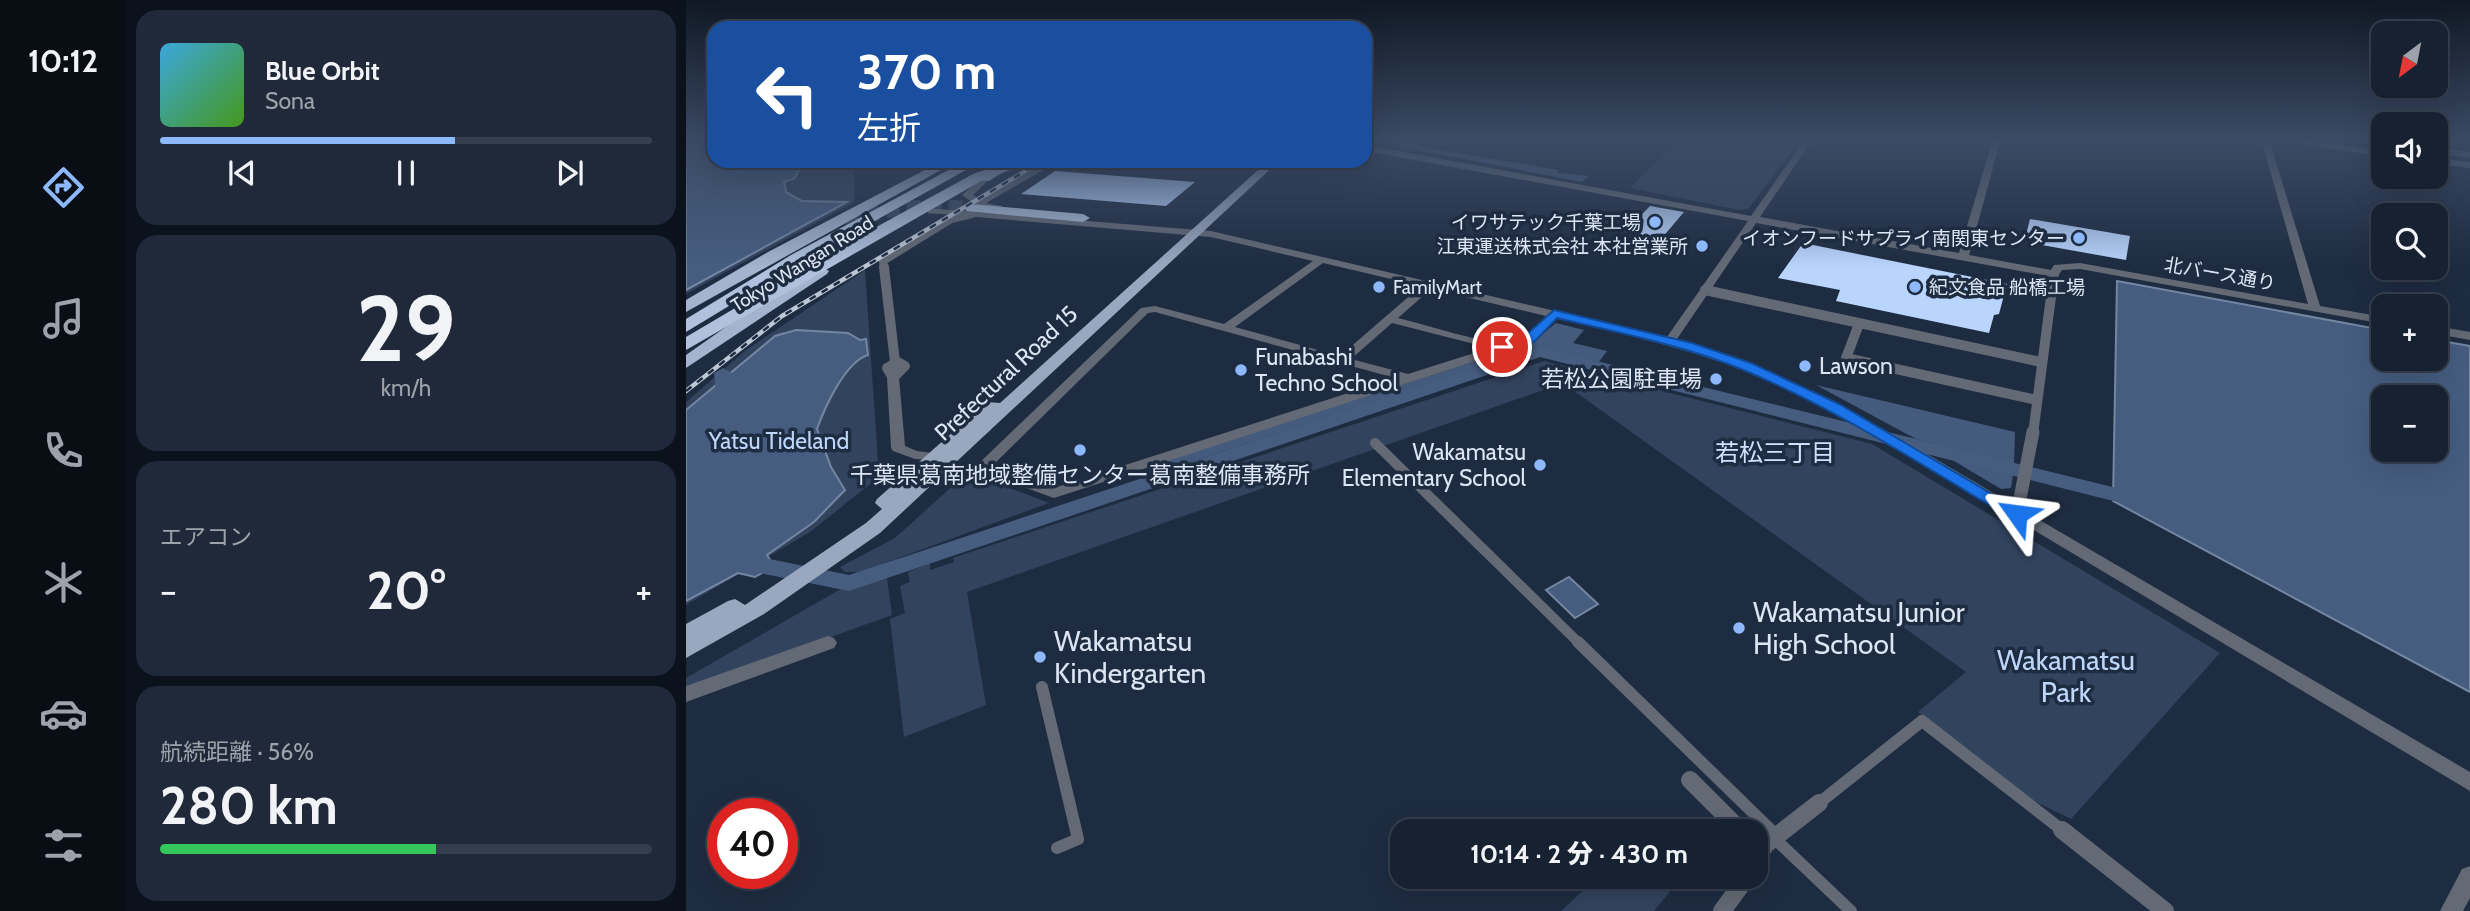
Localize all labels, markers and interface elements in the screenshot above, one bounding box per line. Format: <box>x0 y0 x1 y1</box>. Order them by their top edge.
north arrow <box>2371 21 2448 98</box>
map controls <box>2371 21 2448 462</box>
text: 10:12 <box>28 41 98 80</box>
text: 370 m <box>857 42 996 101</box>
icon: left <box>742 49 833 140</box>
text: Blue Orbit <box>265 55 380 87</box>
text: Sona <box>265 87 315 115</box>
text: 左折 <box>857 108 921 147</box>
button: sound <box>2371 112 2448 189</box>
icon: previous <box>223 154 261 192</box>
icon: pause <box>387 154 425 192</box>
icon: next <box>551 154 589 192</box>
icon: directions <box>39 163 88 212</box>
button: search <box>2371 203 2448 280</box>
street label: Tokyo Wangan Road <box>727 211 877 317</box>
place label: イワサテック千葉工場 <box>1451 211 1641 234</box>
marker: イワサテック千葉工場 <box>1647 214 1663 230</box>
place label: イオンフードサプライ南関東センター <box>1743 227 2065 250</box>
marker: イオンフードサプライ南関東センター <box>2071 230 2087 246</box>
place label: 江東運送株式会社 本社営業所 <box>1437 235 1688 258</box>
marker: 江東運送株式会社 本社営業所 <box>1694 238 1710 254</box>
street label: 北バース通り <box>2162 253 2278 295</box>
text: 29 <box>356 273 456 384</box>
place label: FamilyMart <box>1393 276 1483 299</box>
place label: 紀文食品 船橋工場 <box>1929 276 2085 299</box>
marker: FamilyMart <box>1371 279 1387 295</box>
marker: 紀文食品 船橋工場 <box>1907 279 1923 295</box>
icon: music <box>39 294 88 343</box>
button: + <box>2371 294 2448 371</box>
street label: Prefectural Road 15 <box>929 300 1083 446</box>
pin <box>1472 317 1532 377</box>
icon: arrive <box>1483 328 1521 366</box>
place label: Funabashi Techno School <box>1255 343 1398 397</box>
place label: Lawson <box>1819 352 1893 380</box>
marker: Lawson <box>1797 358 1813 374</box>
marker: Funabashi Techno School <box>1233 362 1249 378</box>
place label: 若松公園駐車場 <box>1541 365 1702 393</box>
marker: 若松公園駐車場 <box>1708 371 1724 387</box>
text: km/h <box>381 374 431 402</box>
button: − <box>2371 385 2448 462</box>
icon: phone <box>39 426 88 475</box>
park label: Yatsu Tideland <box>708 427 849 455</box>
place label: Wakamatsu Elementary School <box>1342 438 1527 492</box>
district label: 若松三丁目 <box>1715 438 1835 467</box>
marker: 千葉県葛南地域整備センター葛南整備事務所 <box>1072 442 1088 458</box>
marker: Wakamatsu Elementary School <box>1532 457 1548 473</box>
place label: 千葉県葛南地域整備センター葛南整備事務所 <box>850 461 1310 489</box>
position arrow <box>1980 477 2054 551</box>
text: エアコン <box>160 523 252 551</box>
icon: climate <box>39 558 88 607</box>
text: 20° <box>366 559 446 622</box>
text: − <box>160 567 177 614</box>
text: + <box>635 567 652 614</box>
place label: Wakamatsu Junior High School <box>1753 595 1965 661</box>
marker: Wakamatsu Junior High School <box>1731 620 1747 636</box>
place label: Wakamatsu Kindergarten <box>1054 624 1206 690</box>
park label: Wakamatsu Park <box>1997 643 2135 709</box>
marker: Wakamatsu Kindergarten <box>1032 649 1048 665</box>
icon: car <box>39 689 88 738</box>
text: 航続距離 · 56% <box>160 738 314 766</box>
text: 280 km <box>160 774 338 837</box>
speed limit sign: 40 <box>707 798 798 889</box>
icon: filters <box>39 821 88 870</box>
text: 10:14 · 2 分 · 430 m <box>1470 838 1688 870</box>

